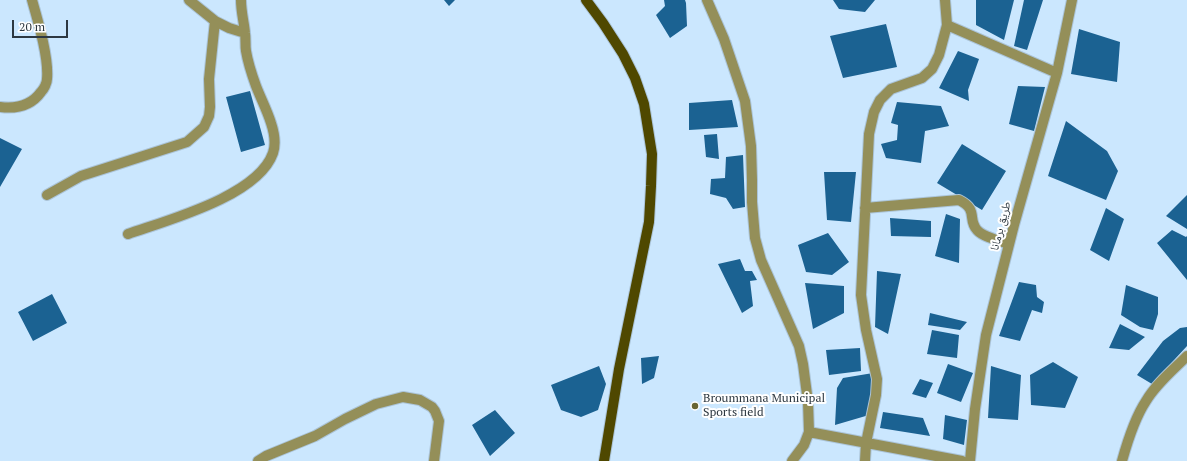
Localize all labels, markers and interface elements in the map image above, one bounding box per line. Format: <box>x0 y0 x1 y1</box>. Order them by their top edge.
scale bar <box>14 12 70 38</box>
text: 20 m <box>19 19 45 34</box>
street label: طريق برمانا <box>988 200 1014 252</box>
place label: Broummana Municipal Sports field <box>703 392 825 420</box>
marker: Broummana Municipal Sports field <box>690 401 700 411</box>

